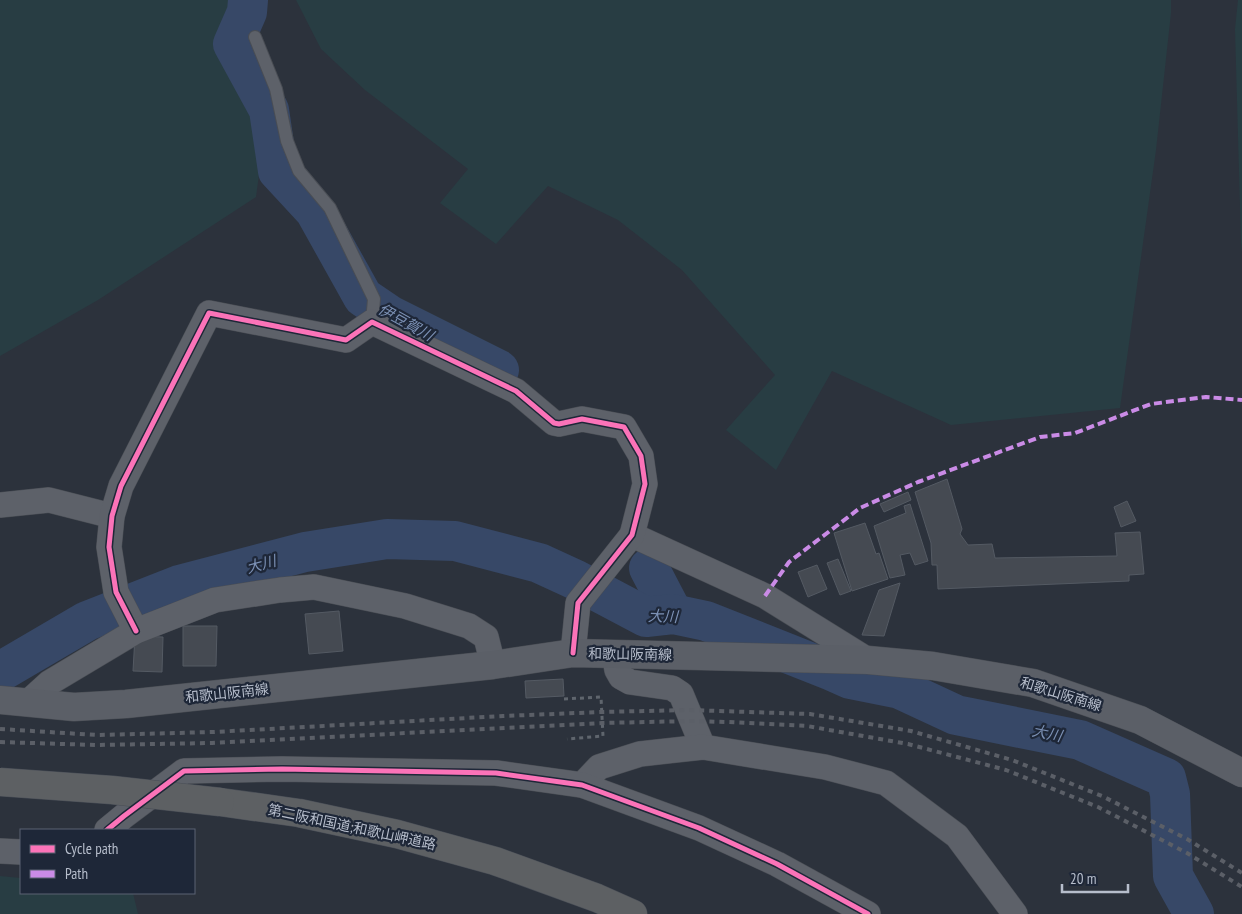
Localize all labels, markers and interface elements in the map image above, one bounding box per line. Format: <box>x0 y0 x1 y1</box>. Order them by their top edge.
water label: 伊豆賀川 <box>375 299 439 346</box>
water label: 大川 <box>244 550 280 577</box>
water label: 大川 <box>648 606 680 626</box>
street label: 和歌山阪南線 <box>588 644 672 664</box>
street label: 和歌山阪南線 <box>1018 673 1104 715</box>
street label: 和歌山阪南線 <box>184 680 270 706</box>
water label: 大川 <box>1030 721 1065 746</box>
street label: 第二阪和国道;和歌山岬道路 <box>266 800 438 854</box>
legend <box>20 829 195 894</box>
text: Cycle path <box>65 839 118 858</box>
scale bar <box>1062 862 1128 894</box>
text: Path <box>65 864 88 883</box>
text: 20 m <box>1070 869 1096 888</box>

